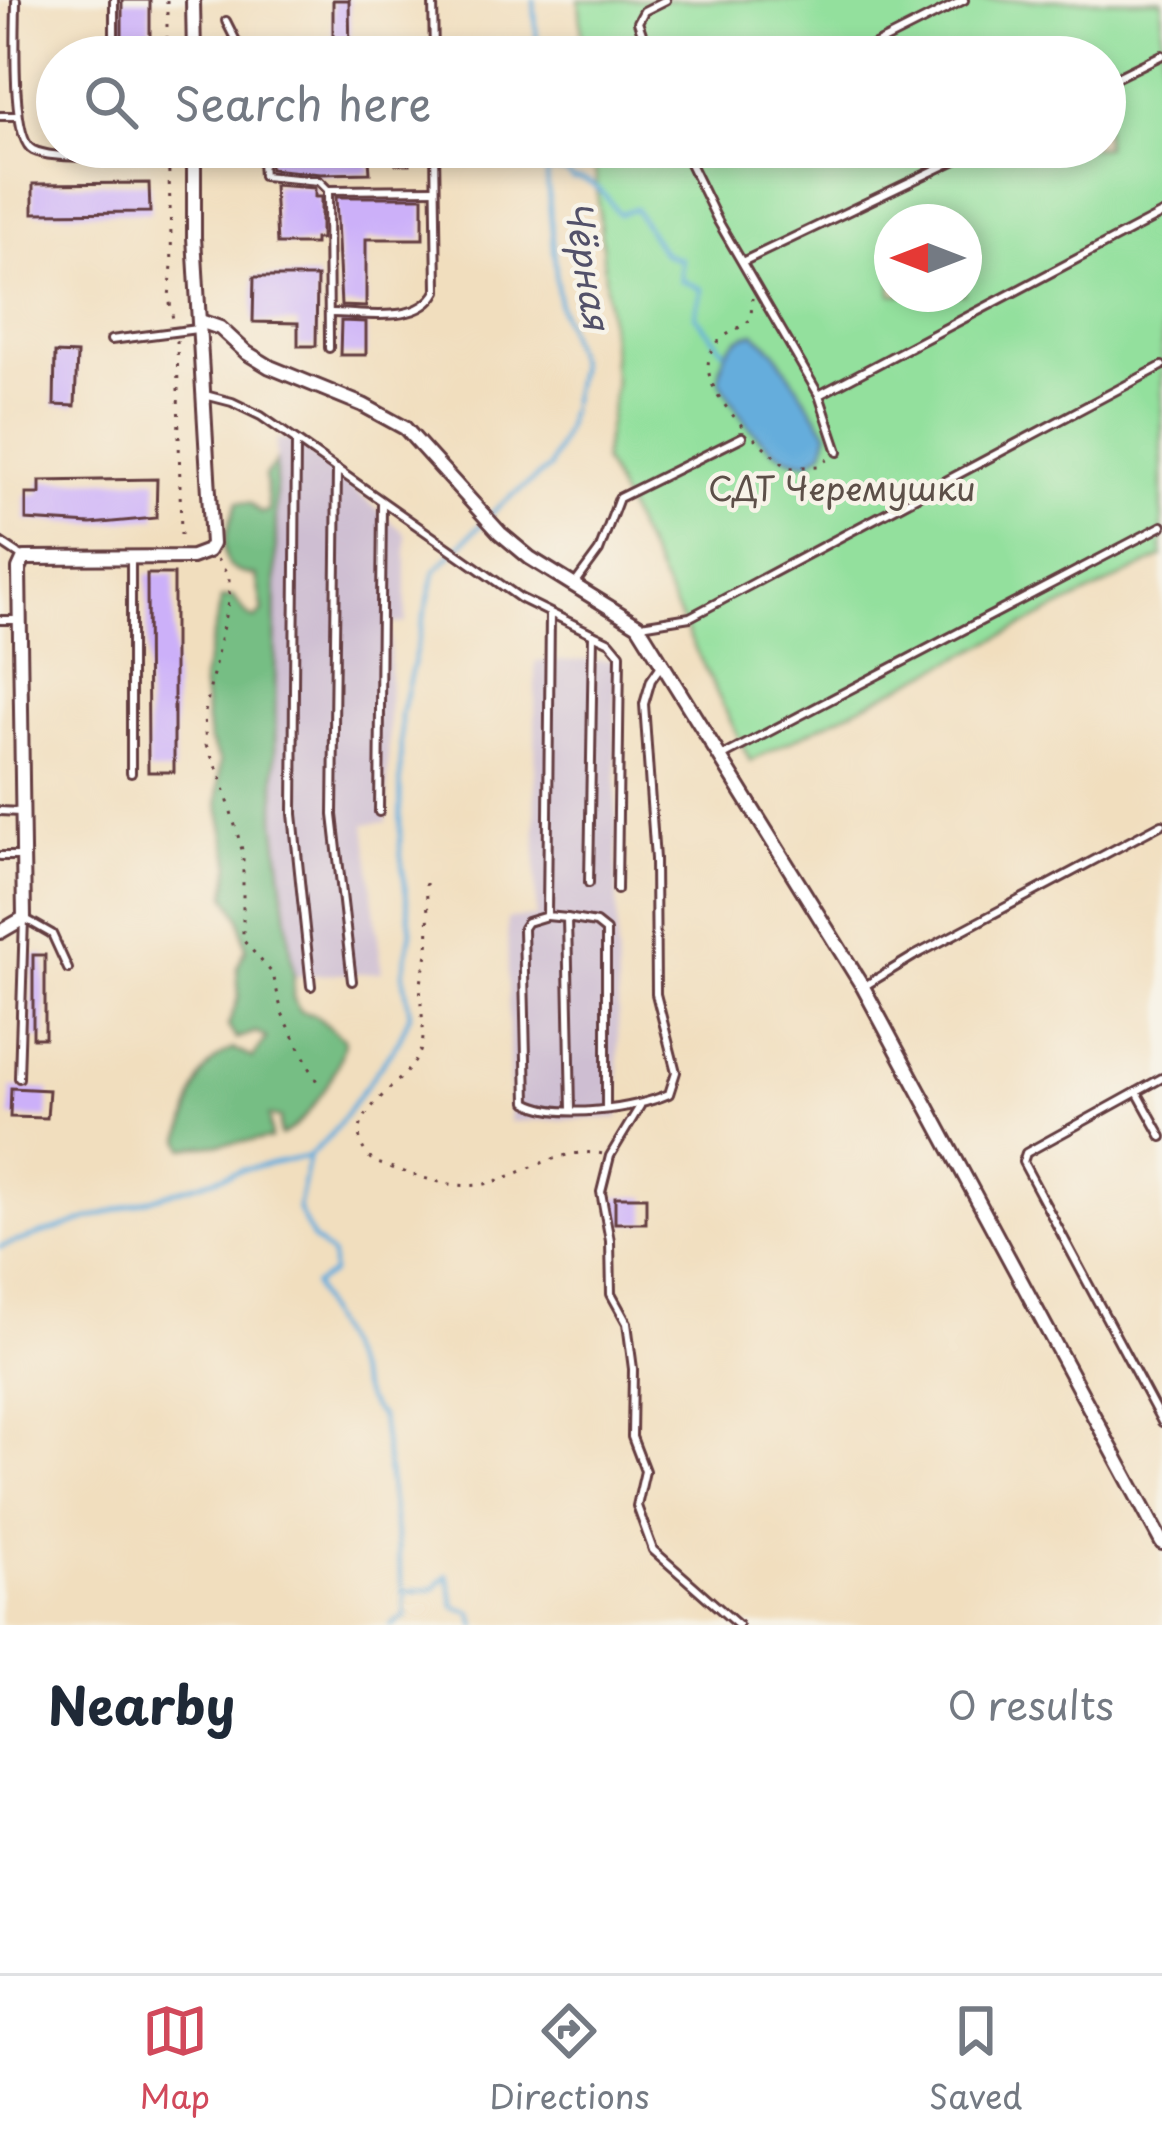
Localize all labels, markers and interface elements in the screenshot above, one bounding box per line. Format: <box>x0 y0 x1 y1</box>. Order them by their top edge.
search box <box>36 36 1126 168</box>
text: Search here <box>174 68 431 136</box>
icon: search <box>78 69 144 135</box>
water label: Чёрная <box>552 196 626 336</box>
north arrow <box>874 204 982 312</box>
park label: СДТ Черемушки <box>708 462 976 512</box>
text: Nearby <box>48 1665 235 1742</box>
text: 0 results <box>948 1674 1114 1733</box>
tab: Map <box>140 1998 210 2120</box>
tab: Directions <box>489 1998 650 2120</box>
tab: Saved <box>929 1998 1022 2120</box>

